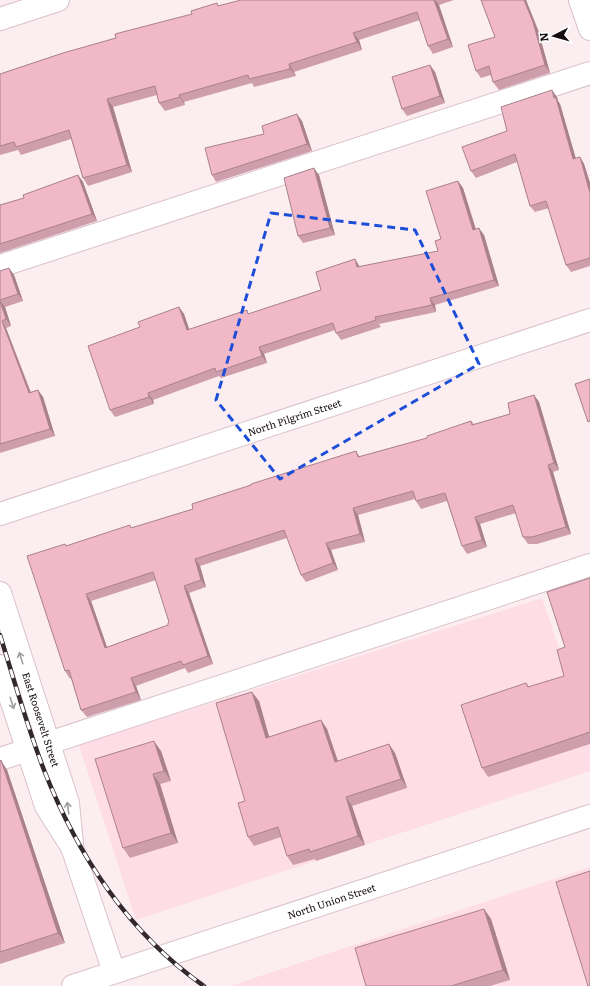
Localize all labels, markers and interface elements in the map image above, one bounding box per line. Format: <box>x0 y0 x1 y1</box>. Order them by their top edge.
north arrow <box>534 16 574 56</box>
text: N <box>535 32 551 43</box>
street label: North Pilgrim Street <box>246 394 343 439</box>
one-way arrow <box>17 651 24 664</box>
street label: East Roosevelt Street <box>19 670 64 769</box>
one-way arrow <box>9 696 16 709</box>
one-way arrow <box>64 802 72 815</box>
street label: North Union Street <box>285 879 377 922</box>

